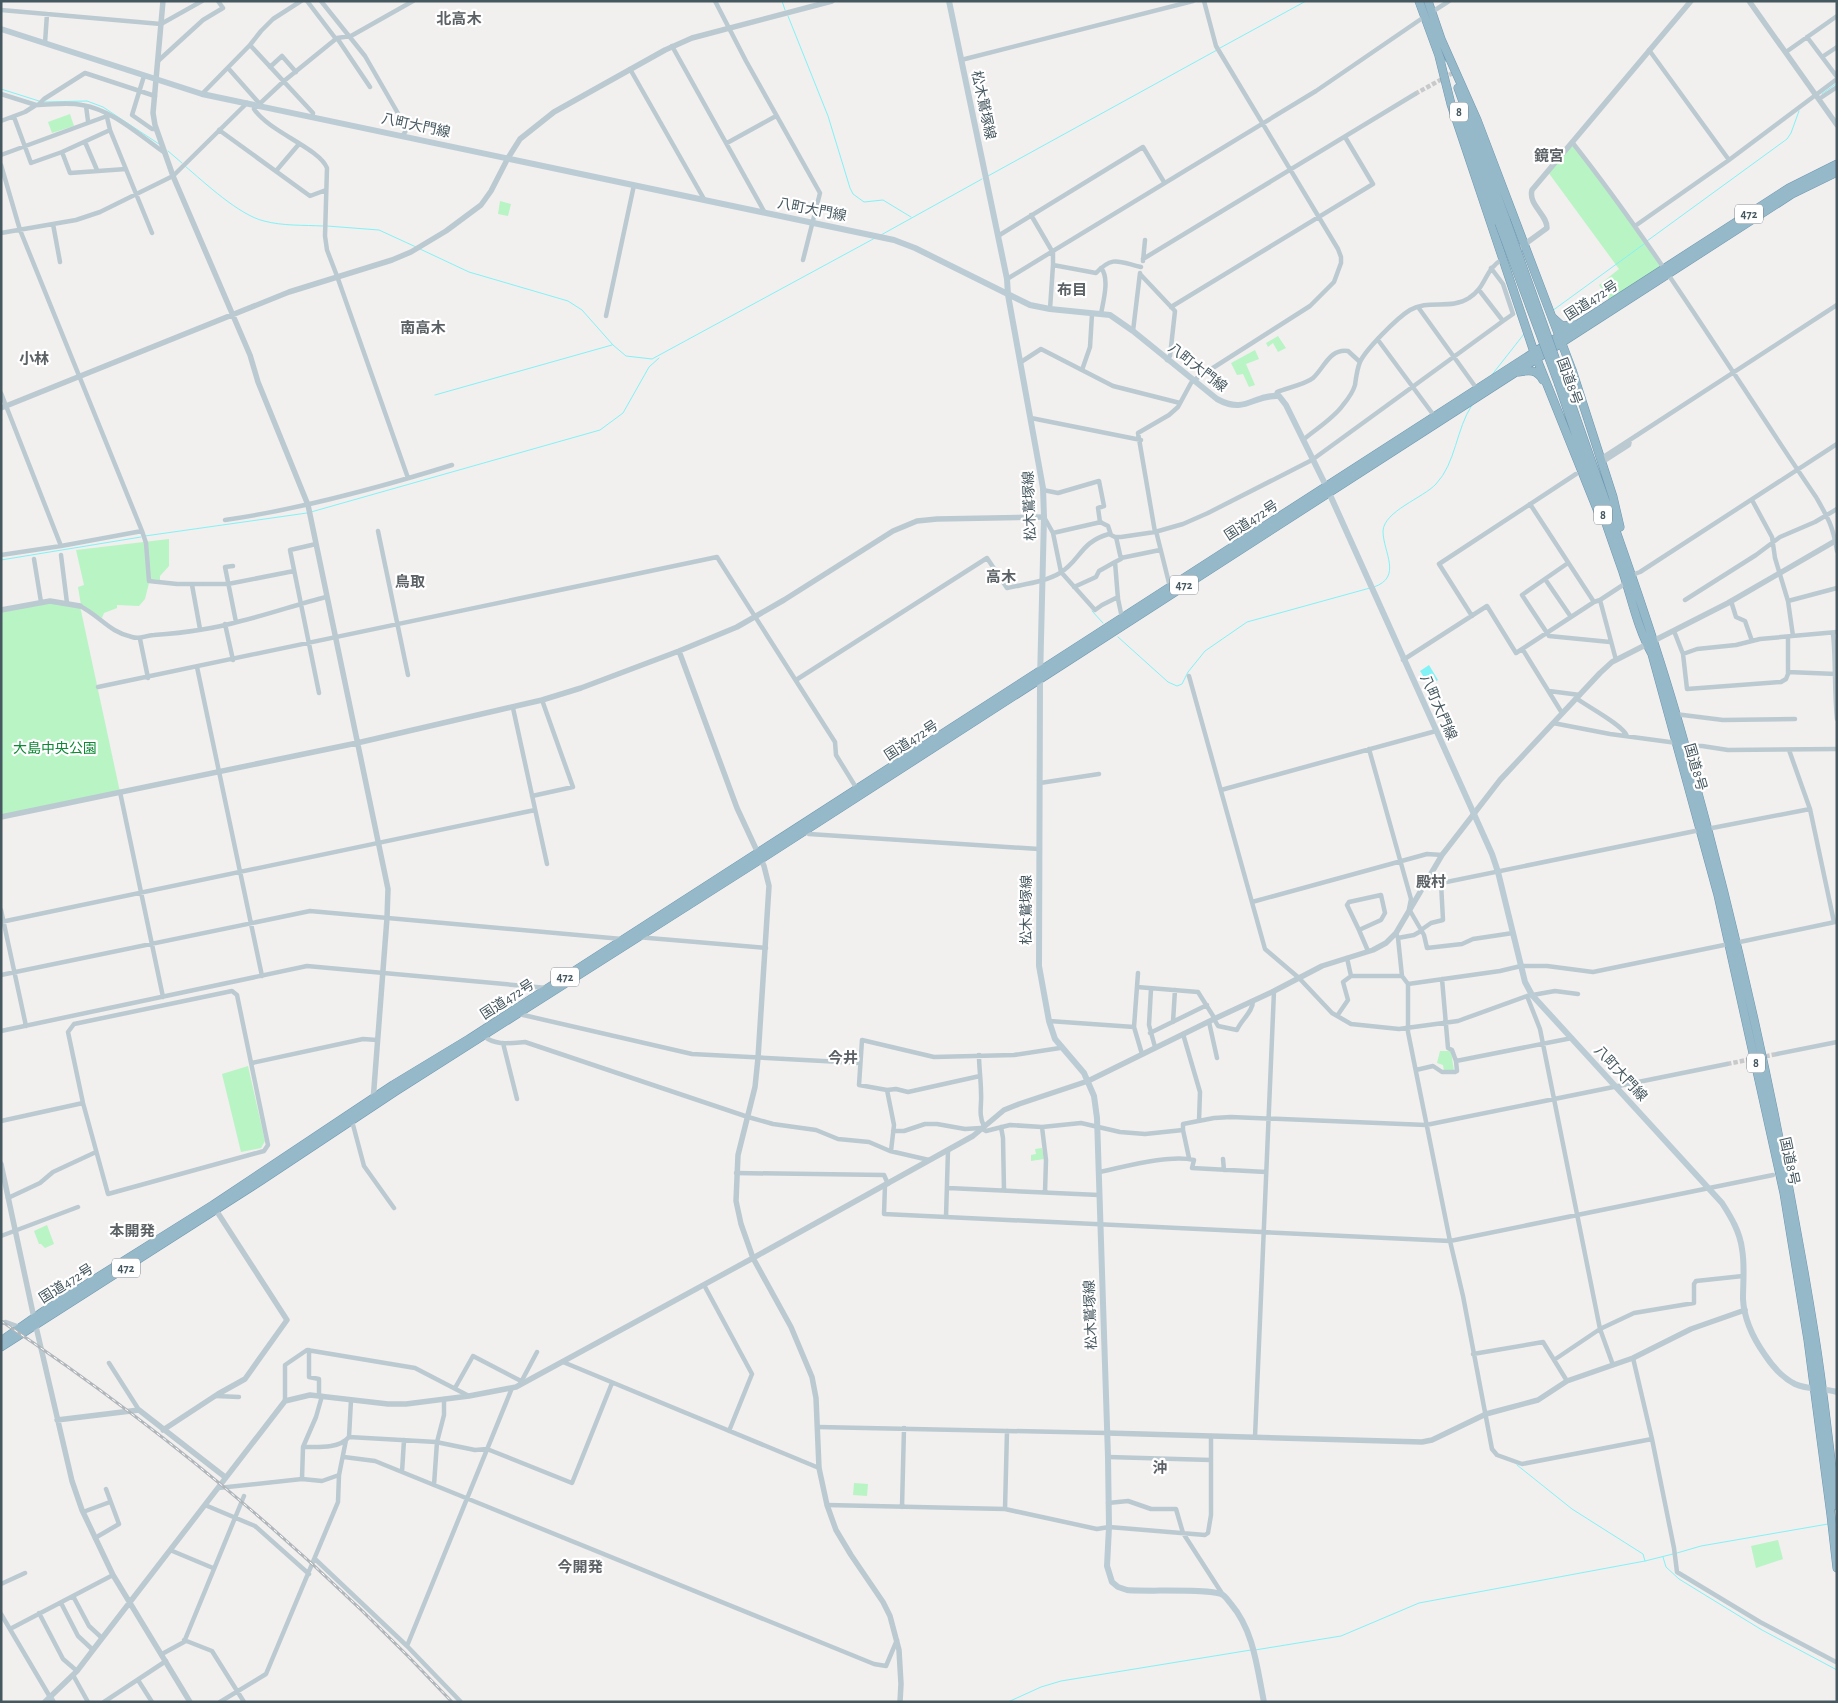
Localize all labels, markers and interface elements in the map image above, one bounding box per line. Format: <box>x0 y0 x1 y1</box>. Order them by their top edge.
district label: 北高木 <box>436 11 482 27</box>
street label: 松木鷲塚線 <box>969 69 999 141</box>
road number: 8 <box>1450 102 1468 121</box>
street label: 八町大門線 <box>380 111 452 140</box>
district label: 鏡宮 <box>1534 148 1564 164</box>
street label: 八町大門線 <box>776 195 848 224</box>
road number: 472 <box>1735 204 1763 223</box>
street label: 国道472号 <box>1562 278 1621 323</box>
district label: 布目 <box>1057 282 1087 298</box>
district label: 南高木 <box>400 320 446 336</box>
street label: 八町大門線 <box>1165 340 1230 395</box>
district label: 小林 <box>19 351 49 367</box>
street label: 国道8号 <box>1554 356 1585 407</box>
street label: 松木鷲塚線 <box>1020 471 1038 541</box>
street label: 国道472号 <box>1222 498 1281 543</box>
road number: 8 <box>1594 506 1612 524</box>
district label: 高木 <box>986 569 1016 585</box>
district label: 鳥取 <box>395 573 425 590</box>
road number: 472 <box>1170 576 1198 594</box>
street label: 八町大門線 <box>1417 672 1460 742</box>
street label: 国道472号 <box>882 718 941 763</box>
park label: 大島中央公園 <box>13 741 97 756</box>
street label: 国道8号 <box>1682 742 1709 793</box>
district label: 殿村 <box>1416 873 1446 890</box>
street label: 松木鷲塚線 <box>1018 875 1034 945</box>
road number: 472 <box>551 968 579 986</box>
street label: 国道472号 <box>478 977 537 1022</box>
street label: 八町大門線 <box>1591 1043 1650 1104</box>
district label: 今井 <box>828 1049 858 1066</box>
road number: 8 <box>1747 1054 1765 1072</box>
street label: 国道8号 <box>1777 1136 1802 1186</box>
district label: 本開発 <box>109 1223 155 1239</box>
road number: 472 <box>112 1258 140 1278</box>
street label: 国道472号 <box>36 1261 96 1306</box>
street label: 松木鷲塚線 <box>1081 1280 1099 1350</box>
district label: 沖 <box>1152 1459 1168 1476</box>
district label: 今開発 <box>557 1559 603 1575</box>

